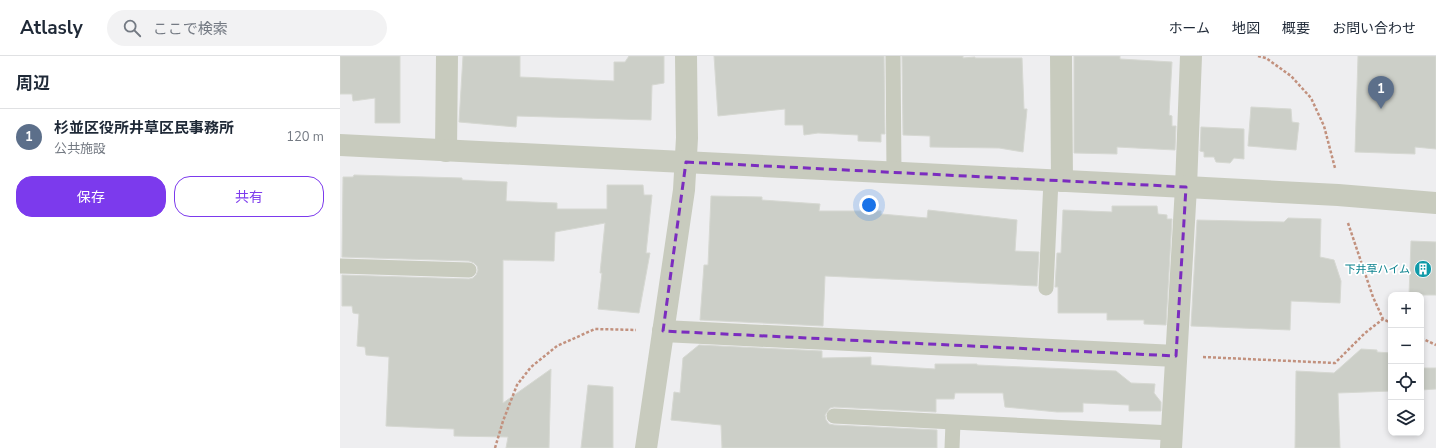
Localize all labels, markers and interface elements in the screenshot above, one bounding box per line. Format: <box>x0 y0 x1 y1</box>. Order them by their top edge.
search box <box>107 10 387 46</box>
text: Atlasly <box>20 15 83 41</box>
icon: search <box>121 17 143 39</box>
text: ここで検索 <box>153 19 228 39</box>
text: ホーム <box>1168 19 1210 38</box>
text: 地図 <box>1232 19 1260 38</box>
text: 概要 <box>1282 19 1310 38</box>
text: お問い合わせ <box>1332 19 1416 38</box>
text: 周辺 <box>16 72 50 95</box>
pin: 1 <box>1368 76 1394 109</box>
text: 杉並区役所井草区民事務所 <box>54 118 234 138</box>
text: 1 <box>25 128 33 146</box>
text: 120 m <box>286 128 324 146</box>
text: 公共施設 <box>54 140 106 158</box>
button: 保存 <box>16 176 166 217</box>
button: 共有 <box>174 176 324 217</box>
your location <box>859 195 879 215</box>
building icon: 下井草ハイム <box>1413 259 1433 279</box>
place label: 下井草ハイム <box>1344 262 1410 277</box>
map controls <box>1388 292 1424 436</box>
button: + <box>1388 292 1424 328</box>
button: − <box>1388 328 1424 364</box>
button: locate <box>1388 364 1424 400</box>
button: layers <box>1388 400 1424 436</box>

